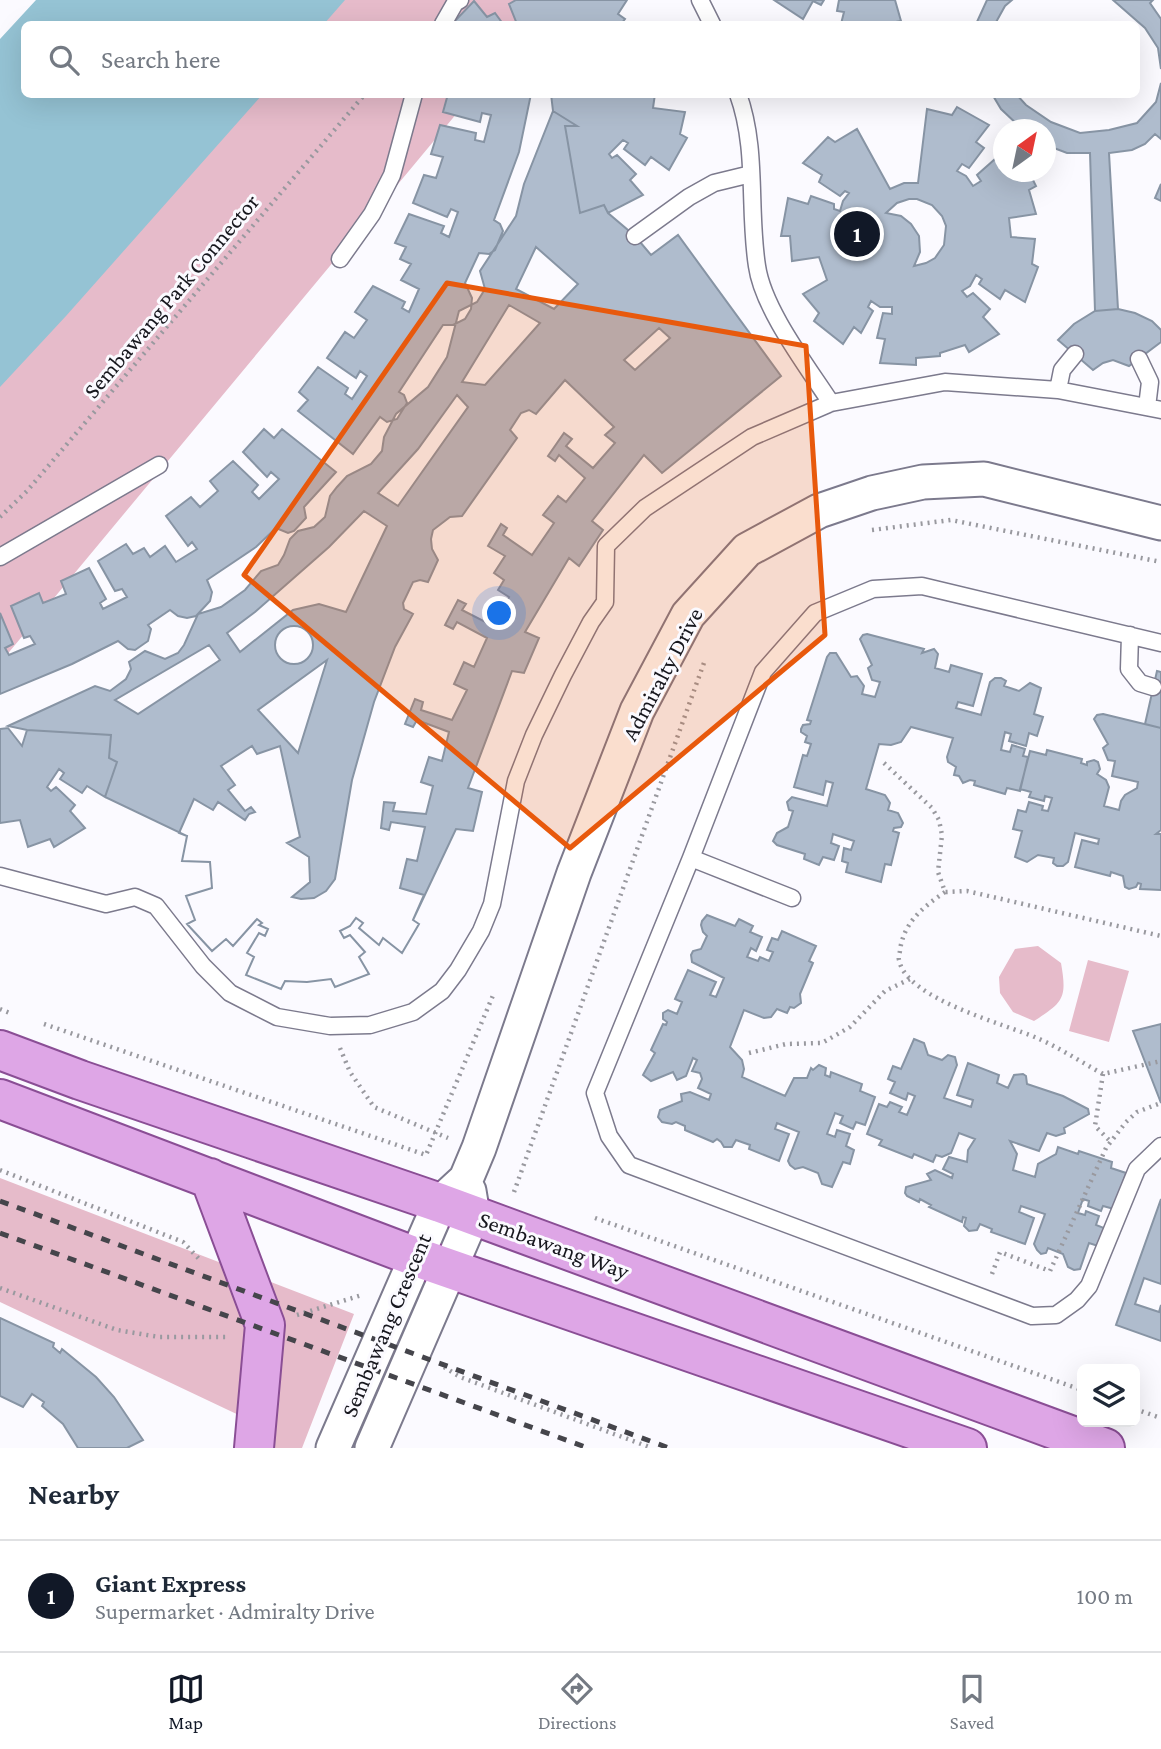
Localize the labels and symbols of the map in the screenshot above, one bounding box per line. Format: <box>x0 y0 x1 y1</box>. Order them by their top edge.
north arrow <box>993 119 1056 182</box>
street label: Sembawang Park Connector <box>78 189 264 403</box>
pin: 1 <box>834 208 880 260</box>
your location <box>482 596 516 630</box>
street label: Admiralty Drive <box>616 603 708 745</box>
street label: Sembawang Way <box>475 1206 633 1284</box>
street label: Sembawang Crescent <box>336 1229 437 1421</box>

